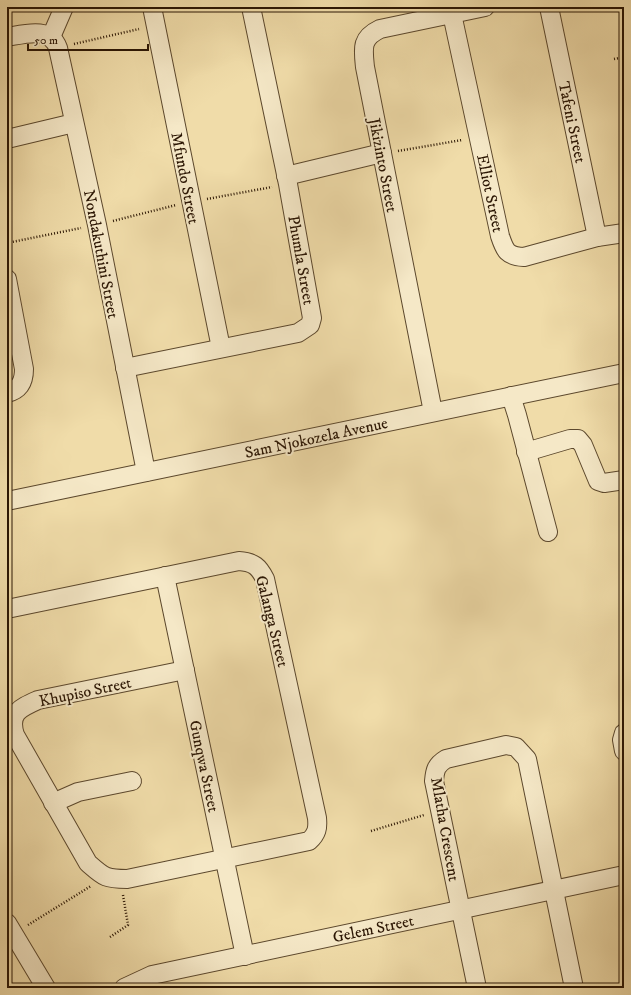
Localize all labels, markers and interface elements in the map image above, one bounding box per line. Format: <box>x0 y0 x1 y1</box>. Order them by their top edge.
scale bar <box>28 26 148 52</box>
text: 50 m <box>34 33 58 48</box>
street label: Tafeni Street <box>554 80 590 165</box>
street label: Jikizinto Street <box>364 114 402 214</box>
street label: Mfundo Street <box>166 131 204 226</box>
street label: Elliot Street <box>472 152 508 234</box>
street label: Nondakuthini Street <box>79 188 123 320</box>
street label: Phumla Street <box>283 214 319 306</box>
street label: Sam Njokozela Avenue <box>243 413 390 463</box>
street label: Galanga Street <box>251 573 293 669</box>
street label: Khupiso Street <box>37 672 133 712</box>
street label: Gunqwa Street <box>185 718 224 814</box>
street label: Mlatha Crescent <box>426 776 464 883</box>
street label: Gelem Street <box>331 911 416 947</box>

